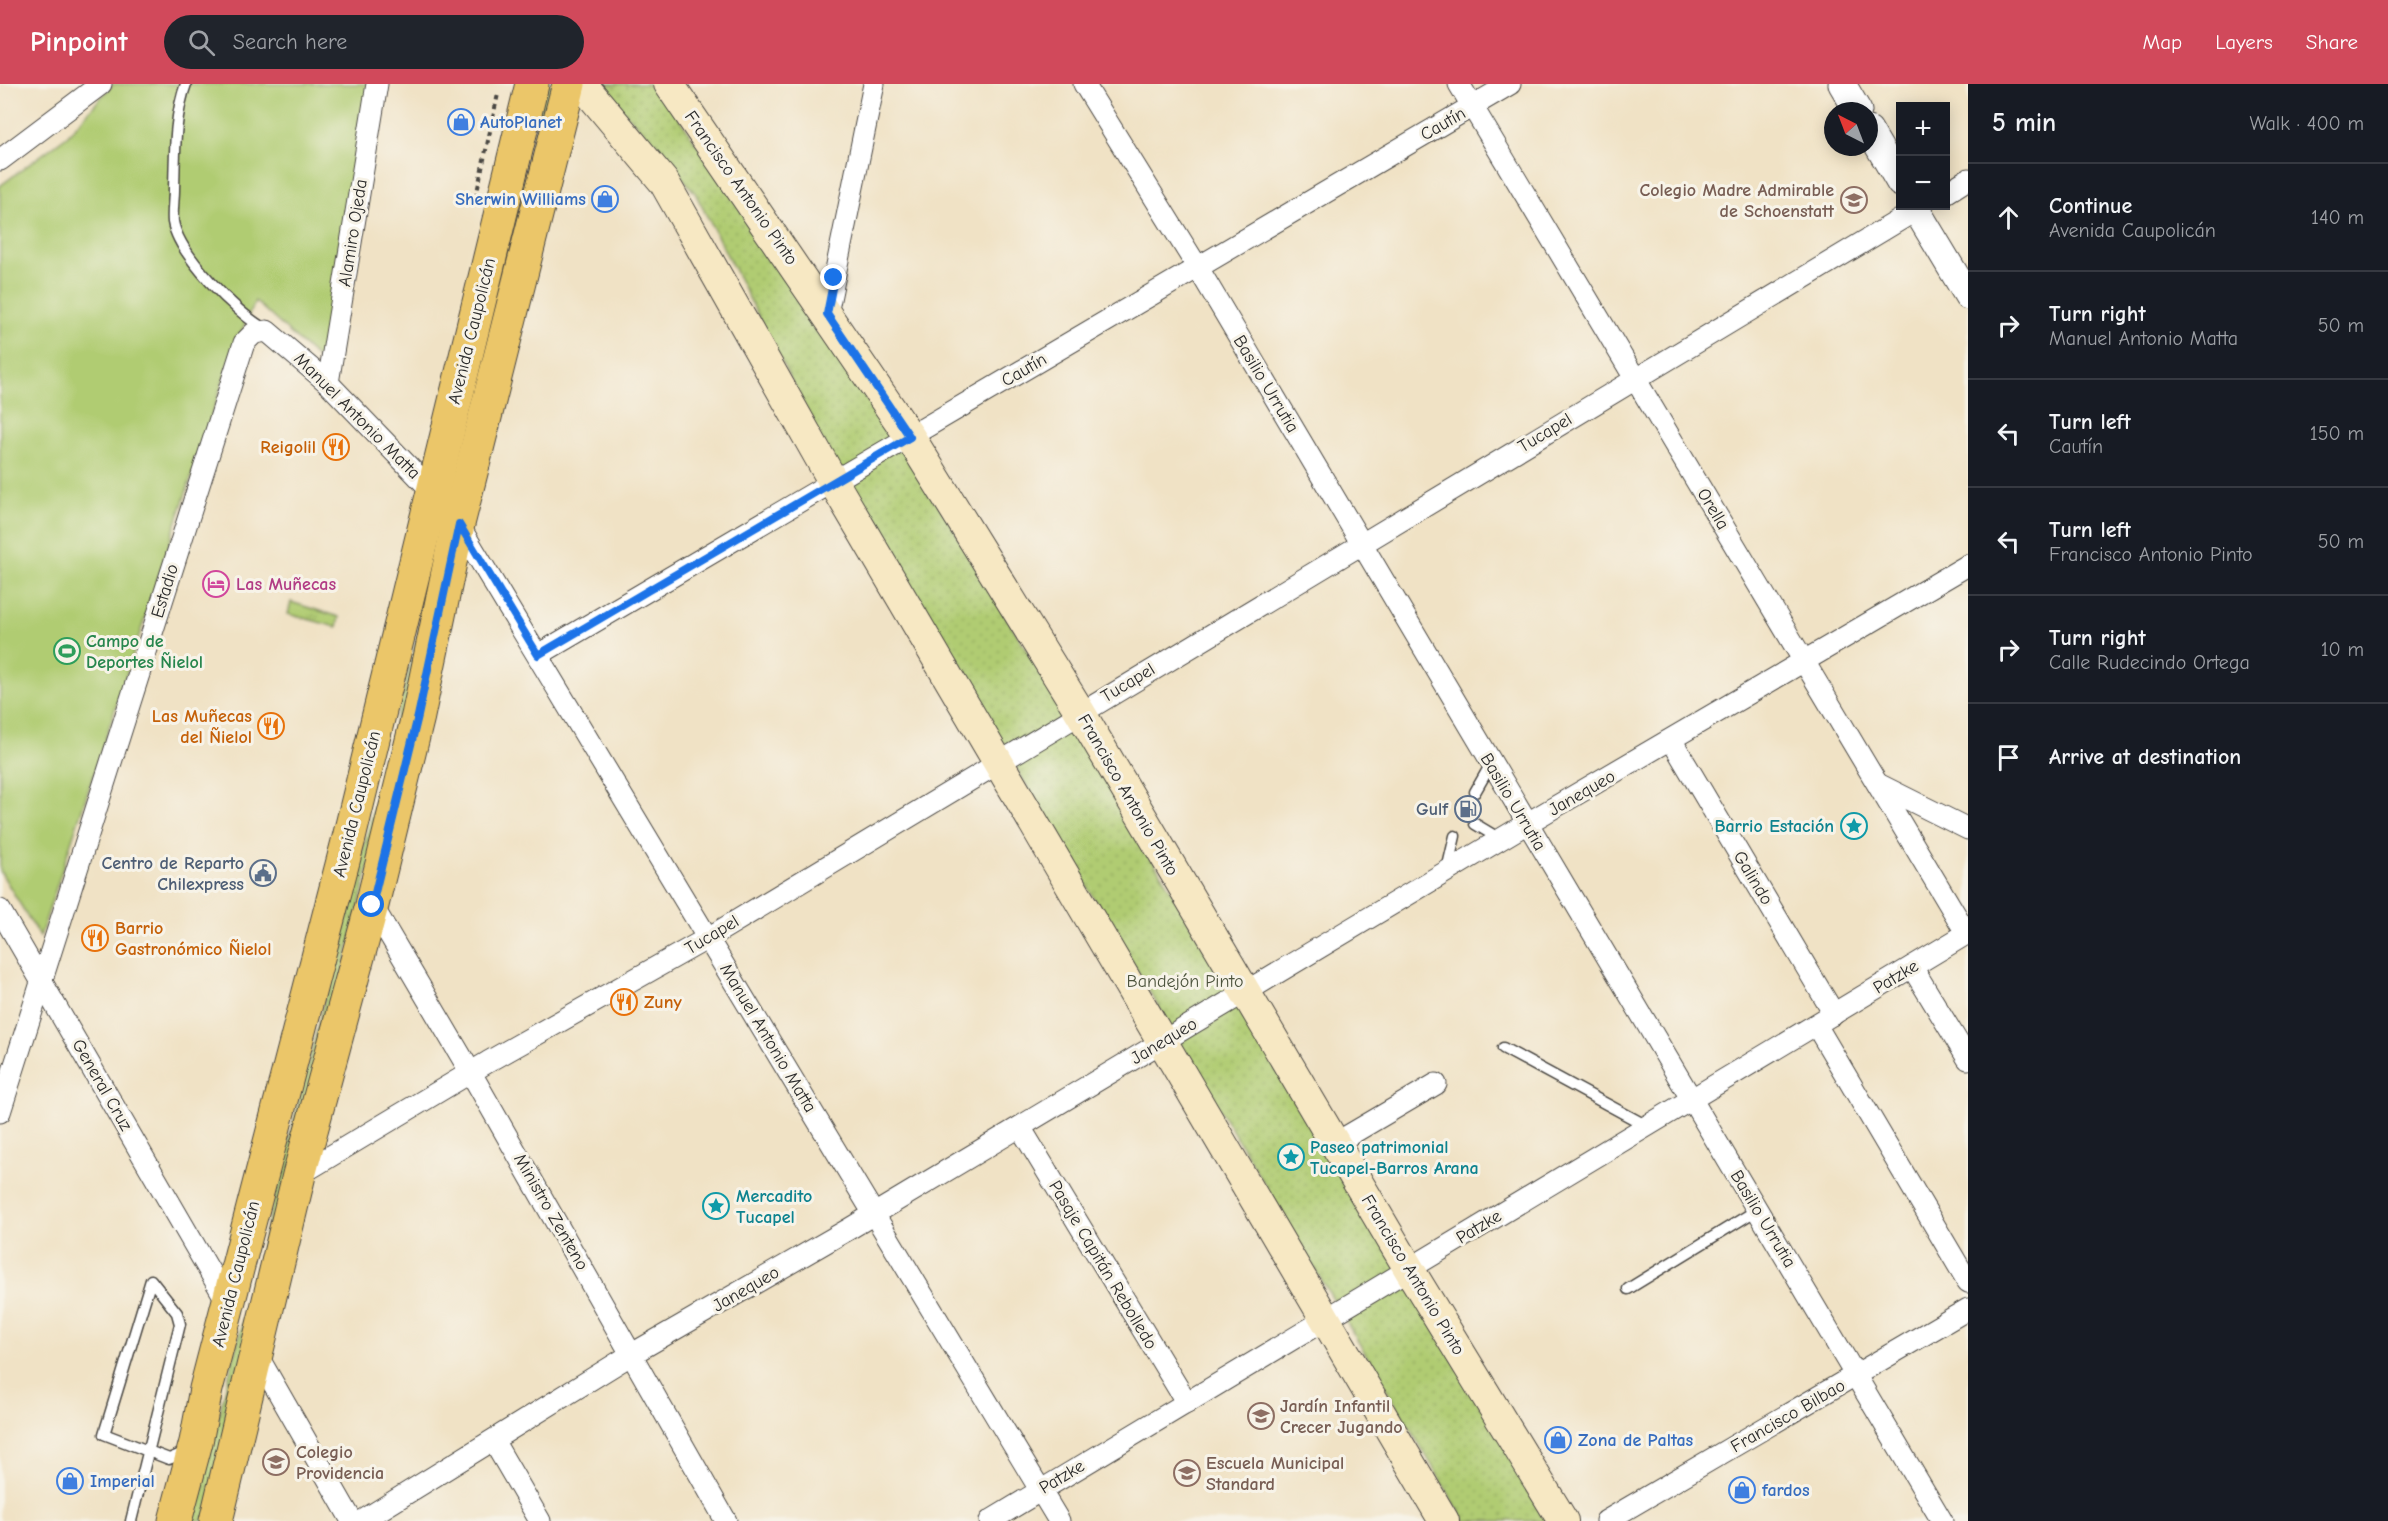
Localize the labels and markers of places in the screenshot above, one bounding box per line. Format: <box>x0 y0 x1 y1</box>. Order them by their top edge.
shop icon: AutoPlanet <box>446 107 476 137</box>
place label: AutoPlanet <box>480 112 563 133</box>
place label: Colegio Madre Admirable de Schoenstatt <box>1639 180 1835 222</box>
shop icon: Sherwin Williams <box>590 184 620 214</box>
school or university icon: Colegio Madre Admirable de Schoenstatt <box>1839 185 1869 215</box>
place label: Sherwin Williams <box>455 189 586 210</box>
restaurant icon: Reigolil <box>321 432 351 462</box>
place label: Reigolil <box>260 437 316 458</box>
hotel icon: Las Muñecas <box>201 569 231 599</box>
place label: Las Muñecas <box>236 574 336 595</box>
place label: Campo de Deportes Ñielol <box>86 631 203 673</box>
sports icon: Campo de Deportes Ñielol <box>52 636 82 666</box>
place label: Las Muñecas del Ñielol <box>152 706 252 748</box>
restaurant icon: Las Muñecas del Ñielol <box>256 711 286 741</box>
fuel station icon: Gulf <box>1453 794 1483 824</box>
place label: Gulf <box>1416 799 1449 820</box>
place icon: Barrio Estación <box>1839 811 1869 841</box>
place label: Barrio Estación <box>1714 816 1834 837</box>
place label: Centro de Reparto Chilexpress <box>101 853 244 895</box>
public building icon: Centro de Reparto Chilexpress <box>248 858 278 888</box>
place label: Barrio Gastronómico Ñielol <box>115 918 271 960</box>
restaurant icon: Barrio Gastronómico Ñielol <box>80 923 110 953</box>
restaurant icon: Zuny <box>609 987 639 1017</box>
place label: Zuny <box>644 992 682 1013</box>
place label: Paseo patrimonial Tucapel-Barros Arana <box>1310 1137 1479 1179</box>
place icon: Paseo patrimonial Tucapel-Barros Arana <box>1276 1142 1306 1172</box>
place label: Mercadito Tucapel <box>736 1186 812 1228</box>
place icon: Mercadito Tucapel <box>701 1191 731 1221</box>
place label: Jardín Infantil Crecer Jugando <box>1280 1396 1403 1438</box>
school or university icon: Jardín Infantil Crecer Jugando <box>1246 1401 1276 1431</box>
shop icon: Zona de Paltas <box>1543 1425 1573 1455</box>
place label: Zona de Paltas <box>1578 1430 1694 1451</box>
place label: Colegio Providencia <box>296 1442 384 1484</box>
school or university icon: Colegio Providencia <box>261 1447 291 1477</box>
place label: Escuela Municipal Standard <box>1206 1453 1344 1495</box>
school or university icon: Escuela Municipal Standard <box>1172 1458 1202 1488</box>
shop icon: Imperial <box>55 1466 85 1496</box>
place label: Imperial <box>90 1471 155 1492</box>
shop icon: fardos <box>1727 1475 1757 1505</box>
place label: fardos <box>1761 1480 1810 1501</box>

